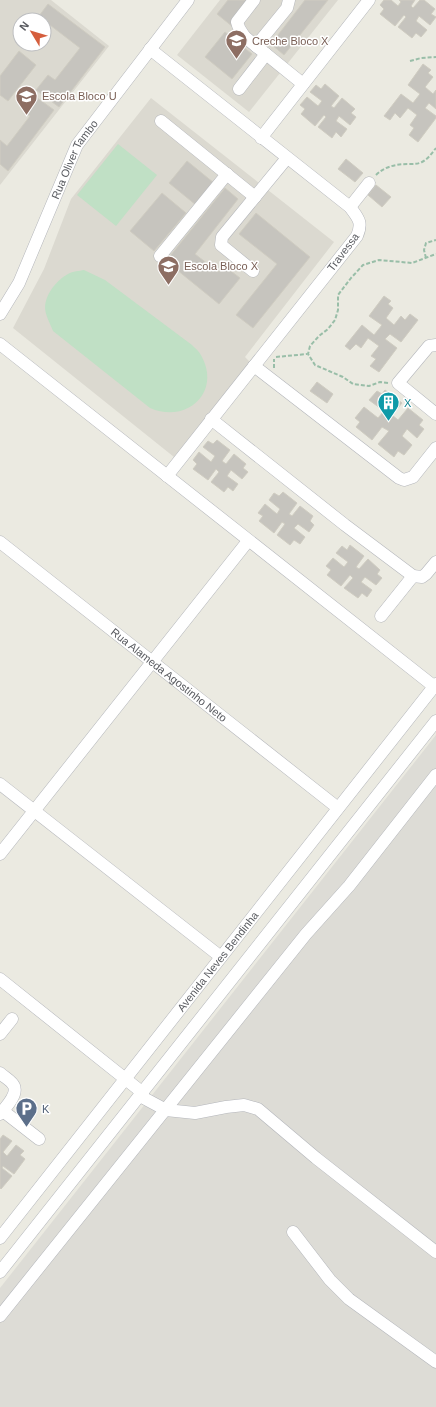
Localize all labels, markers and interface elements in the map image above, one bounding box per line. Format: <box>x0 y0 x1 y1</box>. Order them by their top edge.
north arrow <box>12 12 52 52</box>
text: N <box>17 19 31 33</box>
school or university icon: Creche Bloco X <box>224 28 250 61</box>
place label: Creche Bloco X <box>252 35 329 47</box>
school or university icon: Escola Bloco U <box>14 83 40 116</box>
place label: Escola Bloco U <box>42 90 117 102</box>
street label: Rua Oliver Tambo <box>49 118 100 201</box>
street label: Travessa <box>325 230 362 274</box>
school or university icon: Escola Bloco X <box>155 253 181 286</box>
place label: Escola Bloco X <box>184 260 259 272</box>
building icon: X <box>376 390 402 423</box>
place label: X <box>404 397 412 409</box>
street label: Rua Alameda Agostinho Neto <box>109 626 229 724</box>
street label: Avenida Neves Bendinha <box>175 908 261 1014</box>
parking icon: K <box>14 1096 40 1129</box>
place label: K <box>42 1103 50 1115</box>

